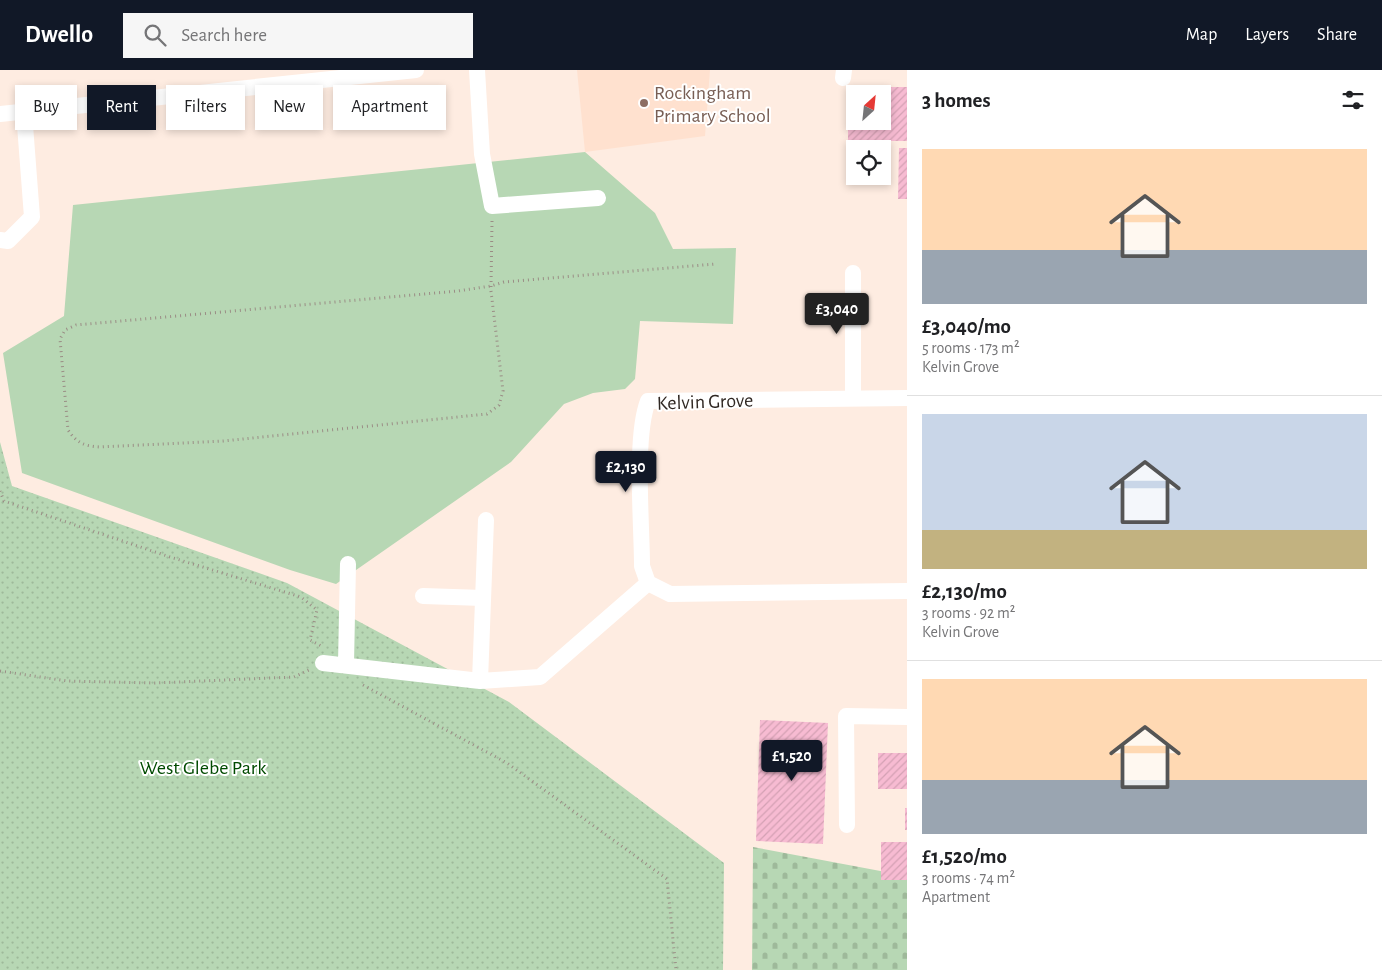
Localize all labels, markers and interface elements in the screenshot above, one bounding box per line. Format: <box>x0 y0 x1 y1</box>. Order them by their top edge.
search box <box>123 13 473 58</box>
icon: search <box>141 21 169 49</box>
text: Dwello <box>25 23 93 47</box>
text: Search here <box>181 26 267 45</box>
text: Map <box>1186 26 1217 44</box>
text: Layers <box>1245 26 1289 44</box>
text: Share <box>1317 26 1357 44</box>
place label: Rockingham Primary School <box>654 83 771 126</box>
chip: Buy <box>15 85 77 130</box>
chip: Rent <box>87 85 156 130</box>
chip: Filters <box>166 85 245 130</box>
chip: New <box>255 85 323 130</box>
chip: Apartment <box>333 85 446 130</box>
north arrow <box>846 85 891 130</box>
map controls <box>846 85 891 185</box>
icon: filters <box>1339 86 1367 114</box>
text: 3 homes <box>922 90 991 111</box>
marker: Rockingham Primary School <box>638 97 650 109</box>
button: locate <box>846 140 891 185</box>
icon: home <box>1100 181 1190 271</box>
pin: £3,040 <box>796 292 878 335</box>
text: £3,040 <box>816 301 858 317</box>
text: £3,040/mo <box>922 316 1011 337</box>
text: 5 rooms · 173 m² <box>922 340 1020 356</box>
text: Kelvin Grove <box>922 359 999 375</box>
street label: Kelvin Grove <box>656 390 754 414</box>
icon: home <box>1100 447 1190 537</box>
pin: £2,130 <box>585 450 667 493</box>
text: £2,130 <box>606 459 646 475</box>
text: £2,130/mo <box>922 581 1007 602</box>
text: 3 rooms · 92 m² <box>922 605 1015 621</box>
text: Kelvin Grove <box>922 624 999 640</box>
icon: home <box>1100 712 1190 802</box>
pin: £1,520 <box>751 740 833 782</box>
text: £1,520 <box>772 748 812 764</box>
park label: West Glebe Park <box>140 758 266 778</box>
text: £1,520/mo <box>922 846 1007 867</box>
text: 3 rooms · 74 m² <box>922 870 1015 886</box>
text: Apartment <box>922 889 990 905</box>

